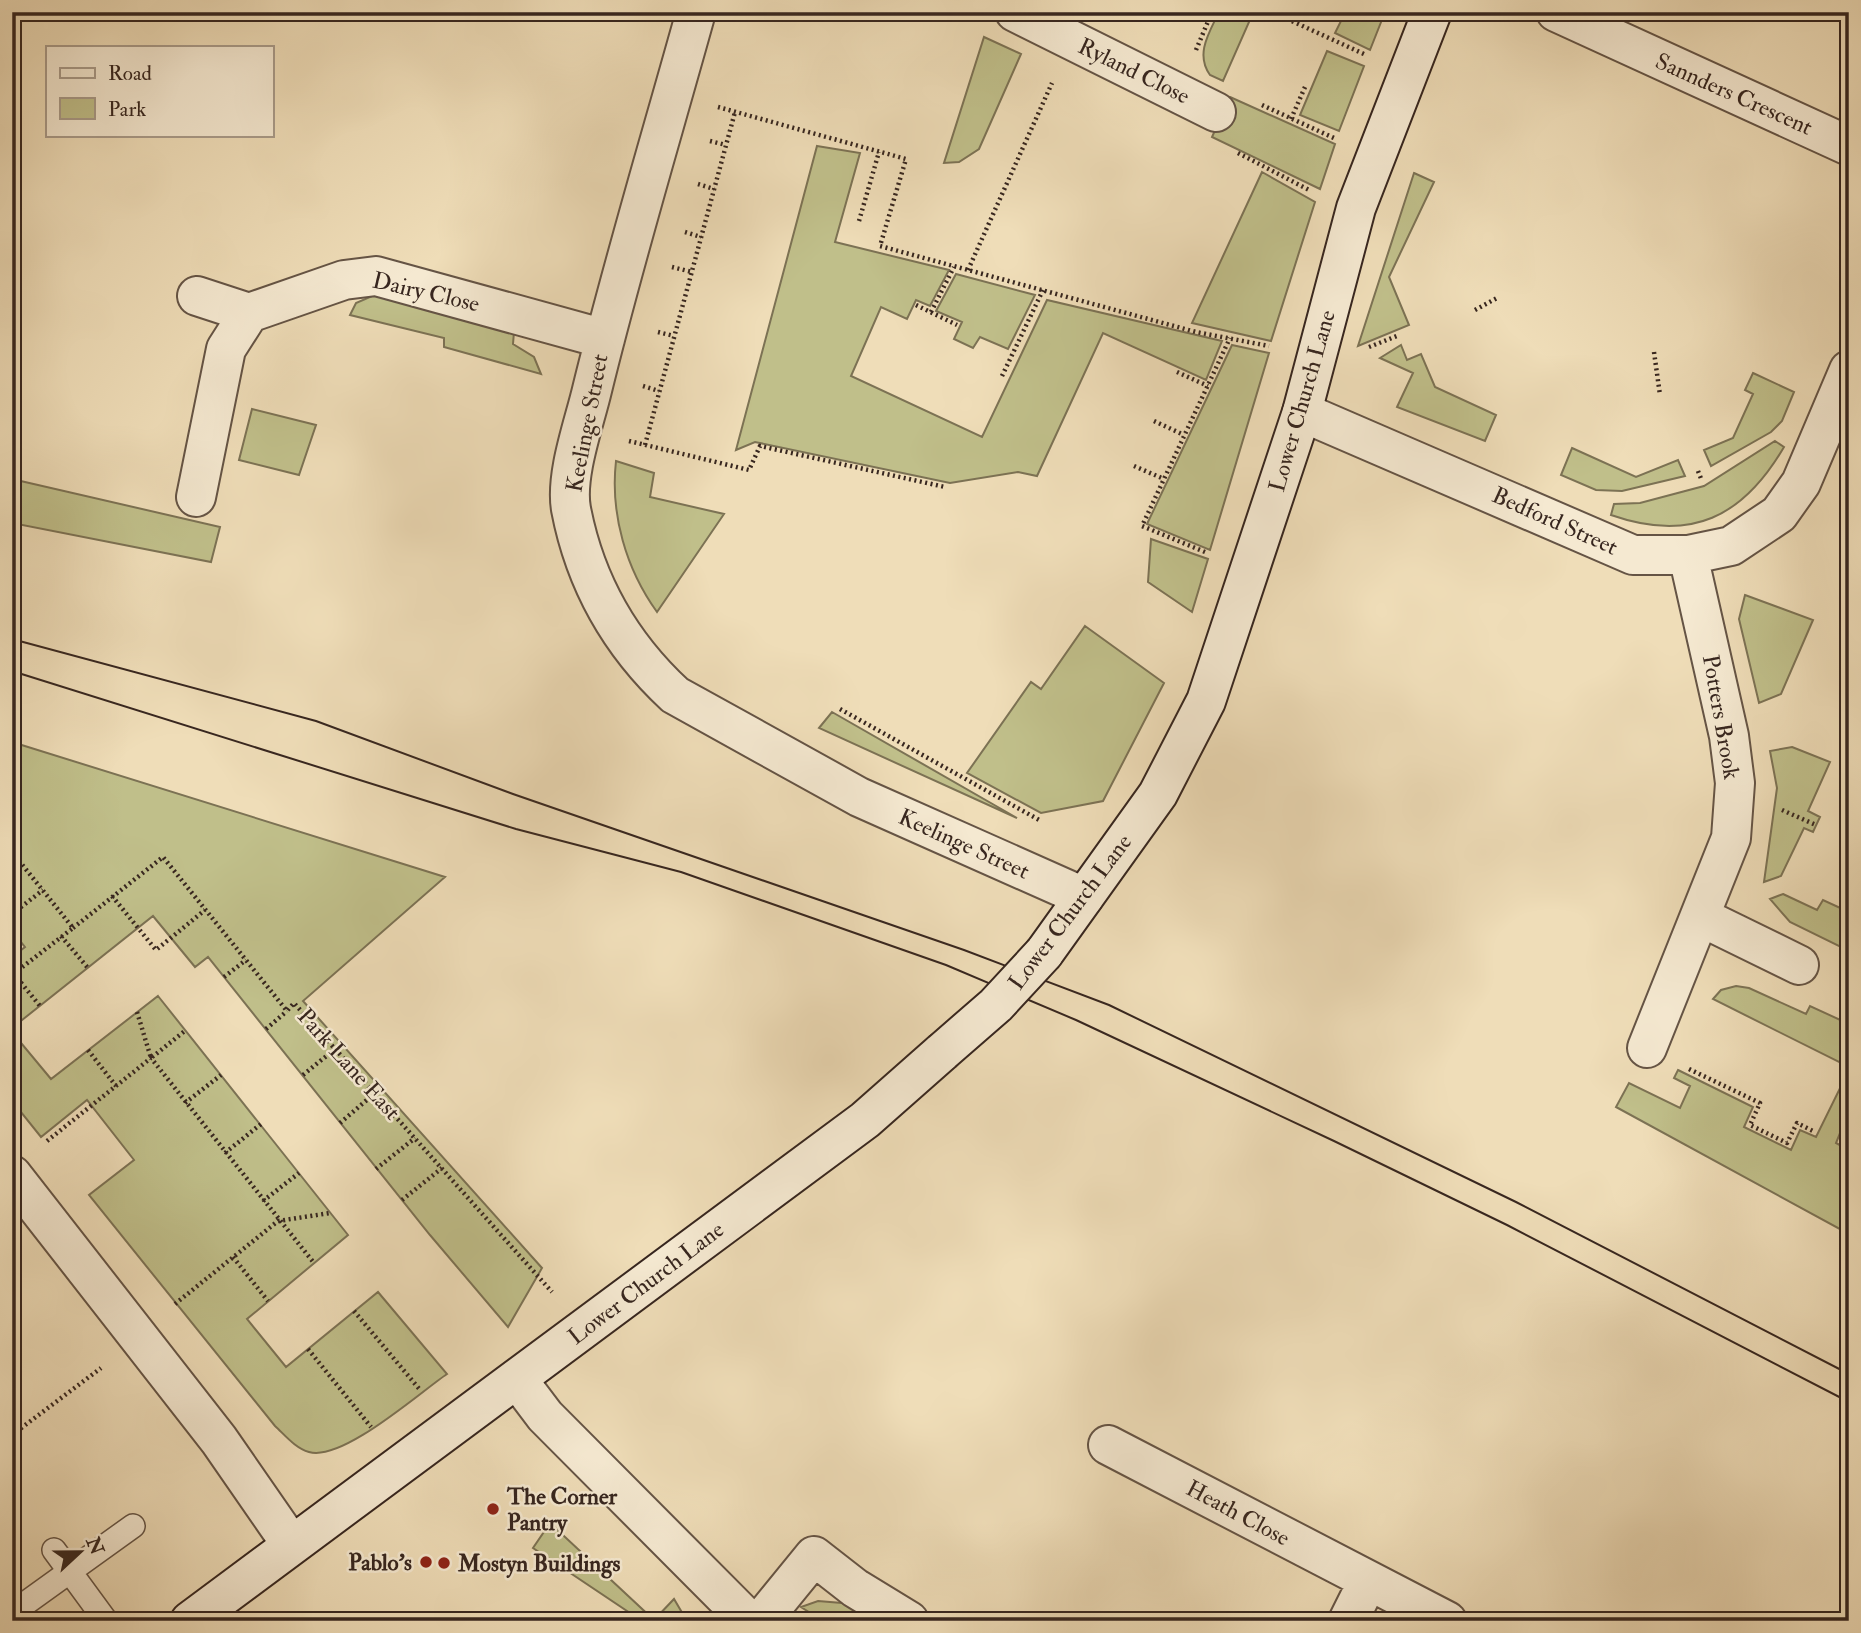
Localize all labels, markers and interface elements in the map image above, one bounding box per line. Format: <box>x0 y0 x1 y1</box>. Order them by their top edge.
street label: Ryland Close <box>1074 32 1195 111</box>
legend <box>46 46 273 136</box>
street label: Sannders Crescent <box>1651 46 1817 142</box>
text: Road <box>108 60 153 87</box>
text: Park <box>108 96 146 123</box>
street label: Dairy Close <box>370 266 483 318</box>
street label: Lower Church Lane <box>1262 306 1342 495</box>
street label: Keelinge Street <box>559 351 615 495</box>
street label: Bedford Street <box>1488 480 1622 562</box>
street label: Potters Brook <box>1696 652 1746 782</box>
street label: Keelinge Street <box>894 802 1034 886</box>
street label: Lower Church Lane <box>1002 828 1138 996</box>
street label: Park Lane East <box>291 1002 407 1126</box>
street label: Lower Church Lane <box>562 1215 730 1351</box>
street label: Heath Close <box>1181 1474 1295 1553</box>
place label: The Corner Pantry <box>506 1482 618 1538</box>
marker: The Corner Pantry <box>485 1501 501 1517</box>
north arrow <box>46 1518 116 1588</box>
text: N <box>80 1533 110 1559</box>
place label: Pablo's <box>348 1548 412 1577</box>
place label: Mostyn Buildings <box>457 1549 621 1579</box>
marker: Pablo's <box>418 1554 434 1570</box>
marker: Mostyn Buildings <box>436 1555 452 1571</box>

